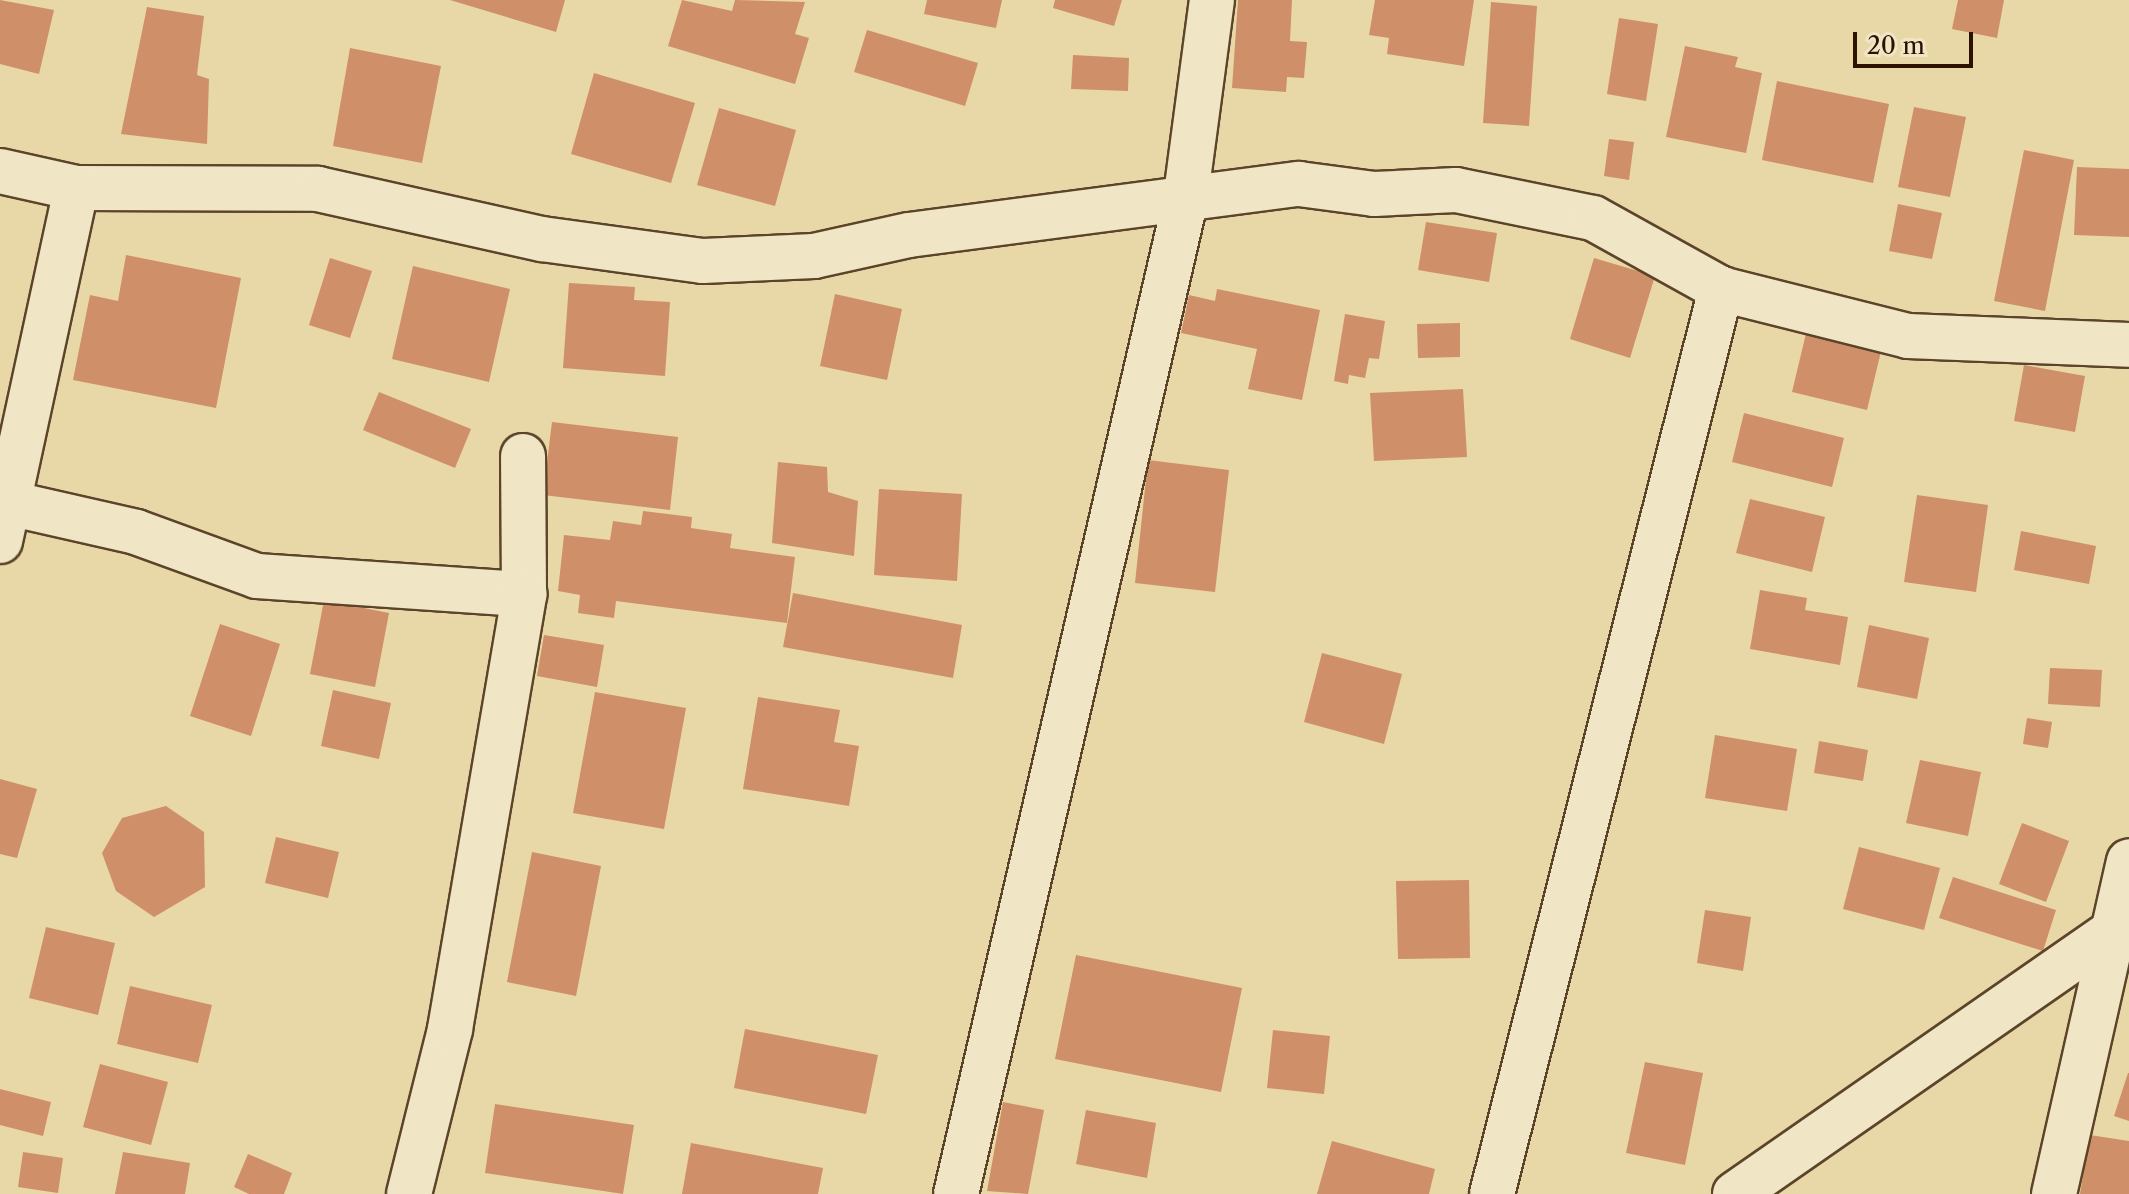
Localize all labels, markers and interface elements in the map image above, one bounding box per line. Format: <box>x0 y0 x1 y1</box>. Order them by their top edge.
scale bar <box>1857 16 1977 66</box>
text: 20 m <box>1867 31 1925 60</box>

